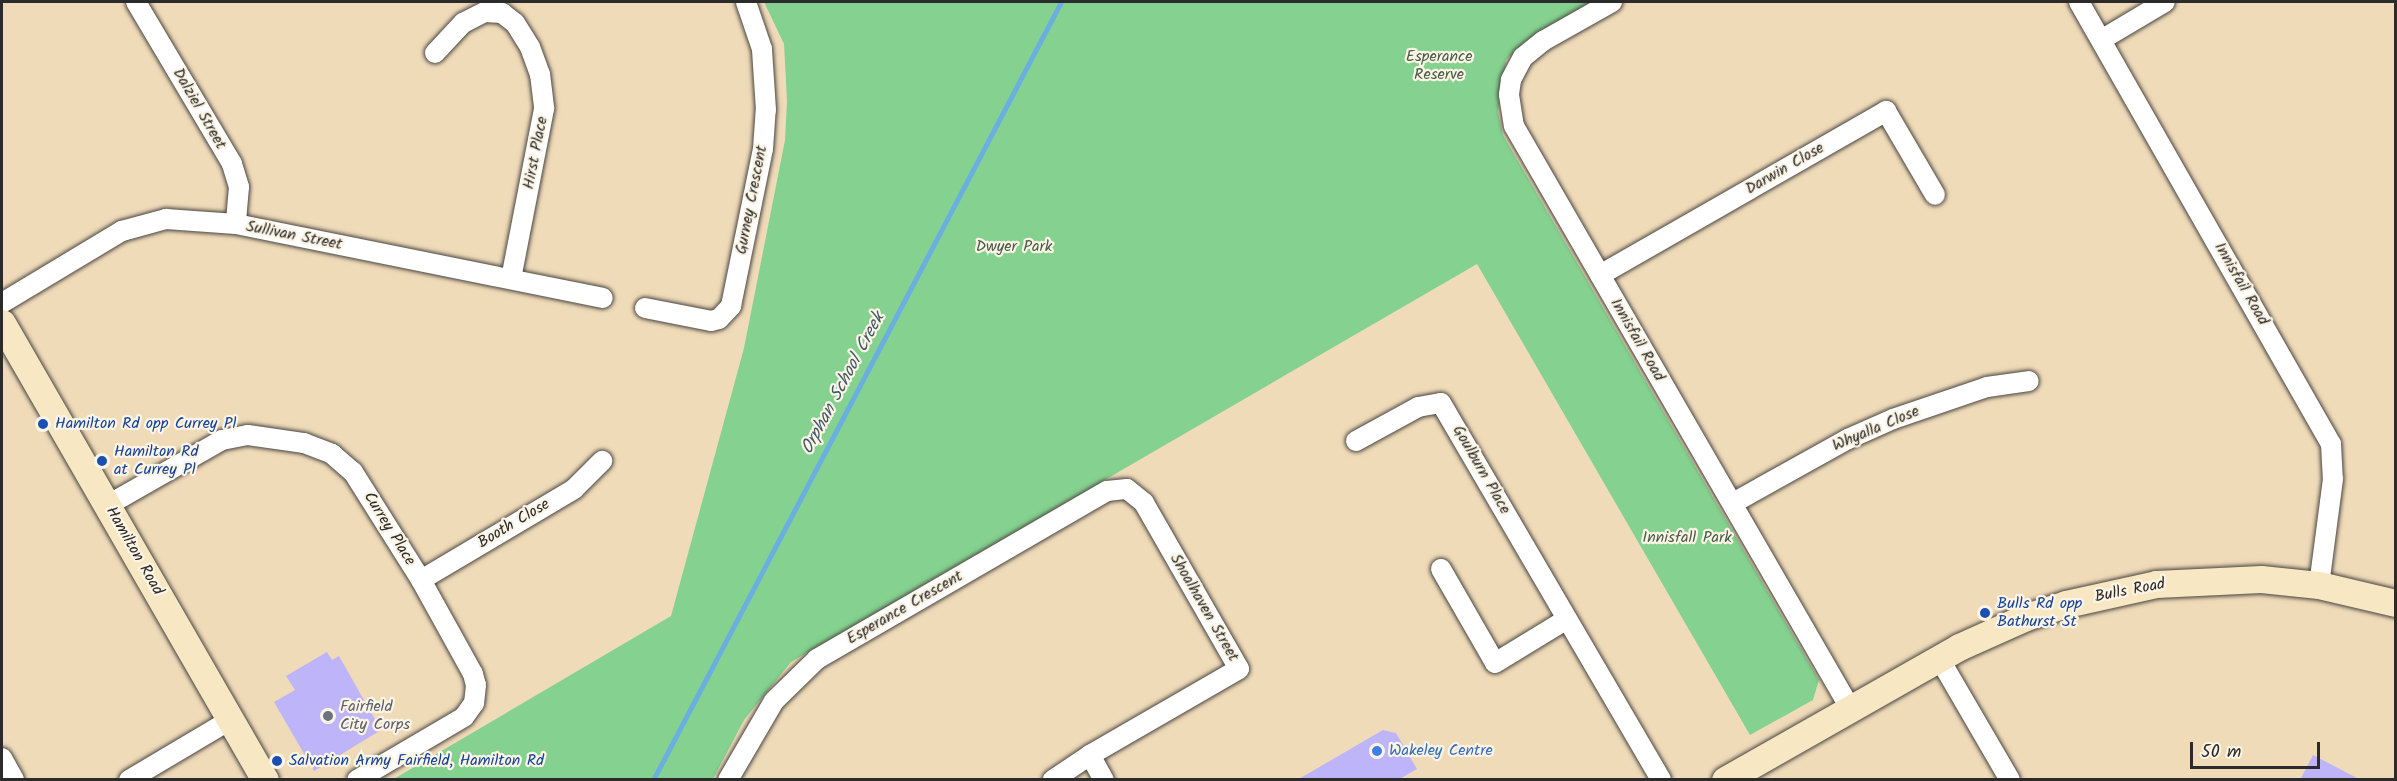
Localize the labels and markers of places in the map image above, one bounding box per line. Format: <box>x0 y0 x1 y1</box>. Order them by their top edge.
place label: Hamilton Rd opp Currey Pl <box>55 414 236 434</box>
marker: Hamilton Rd opp Currey Pl <box>36 417 50 431</box>
place label: Hamilton Rd at Currey Pl <box>114 442 198 480</box>
marker: Hamilton Rd at Currey Pl <box>95 454 109 468</box>
place label: Bulls Rd opp Bathurst St <box>1997 594 2082 632</box>
marker: Bulls Rd opp Bathurst St <box>1978 606 1992 620</box>
place label: Fairfield City Corps <box>340 697 410 735</box>
marker: Fairfield City Corps <box>321 709 335 723</box>
place label: Wakeley Centre <box>1389 741 1493 761</box>
marker: Wakeley Centre <box>1370 744 1384 758</box>
place label: Salvation Army Fairfield, Hamilton Rd <box>289 751 544 771</box>
marker: Salvation Army Fairfield, Hamilton Rd <box>270 754 284 768</box>

